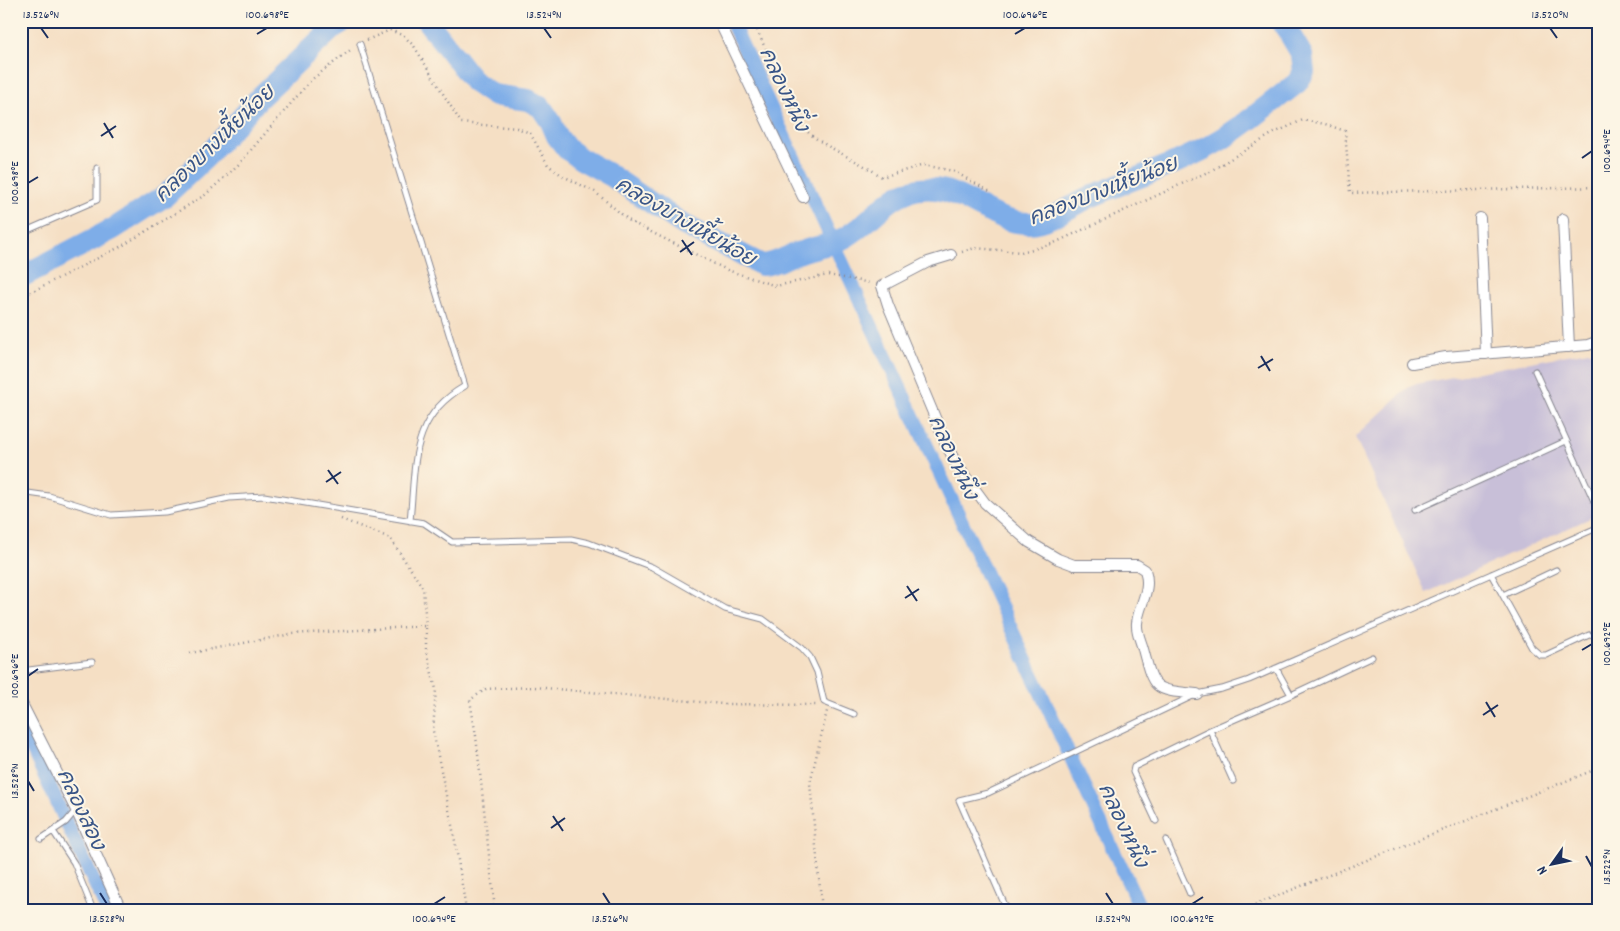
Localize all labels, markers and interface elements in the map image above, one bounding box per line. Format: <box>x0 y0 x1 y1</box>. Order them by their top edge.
text: 13.526°N <box>23 7 59 24</box>
text: 100.698°E <box>245 7 289 24</box>
text: 13.524°N <box>526 7 562 24</box>
text: 100.696°E <box>1003 7 1048 24</box>
text: 13.520°N <box>1531 7 1569 24</box>
water label: คลองหนึ่ง <box>750 41 822 140</box>
water label: คลองบางเหี้ยน้อย <box>144 72 285 211</box>
text: 100.694°E <box>1599 129 1616 173</box>
water label: คลองบางเหี้ยน้อย <box>1022 142 1185 235</box>
text: 100.698°E <box>7 161 24 205</box>
water label: คลองบางเหี้ยน้อย <box>609 164 766 277</box>
water label: คลองหนึ่ง <box>919 409 991 508</box>
text: 100.692°E <box>1599 622 1616 666</box>
text: 100.696°E <box>7 653 24 698</box>
text: 13.528°N <box>7 763 24 799</box>
water label: คลองสอง <box>47 765 112 858</box>
water label: คลองหนึ่ง <box>1089 777 1161 876</box>
north arrow <box>1528 838 1578 888</box>
text: 13.522°N <box>1599 849 1616 885</box>
text: N <box>1532 862 1553 878</box>
text: 13.528°N <box>89 911 125 928</box>
text: 100.694°E <box>412 911 456 928</box>
text: 13.526°N <box>592 911 628 928</box>
text: 13.524°N <box>1095 911 1131 928</box>
text: 100.692°E <box>1170 911 1214 928</box>

